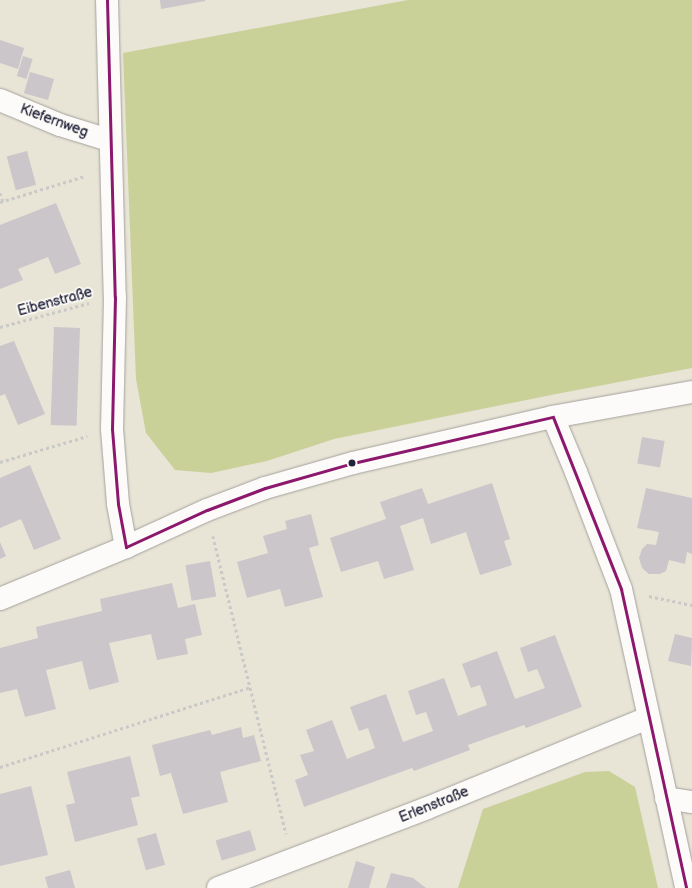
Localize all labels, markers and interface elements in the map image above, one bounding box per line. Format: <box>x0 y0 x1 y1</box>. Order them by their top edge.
street label: Kiefernweg <box>18 101 90 141</box>
street label: Eibenstraße <box>16 284 94 320</box>
unlabelled marker <box>347 458 357 468</box>
street label: Erlenstraße <box>397 783 471 827</box>

